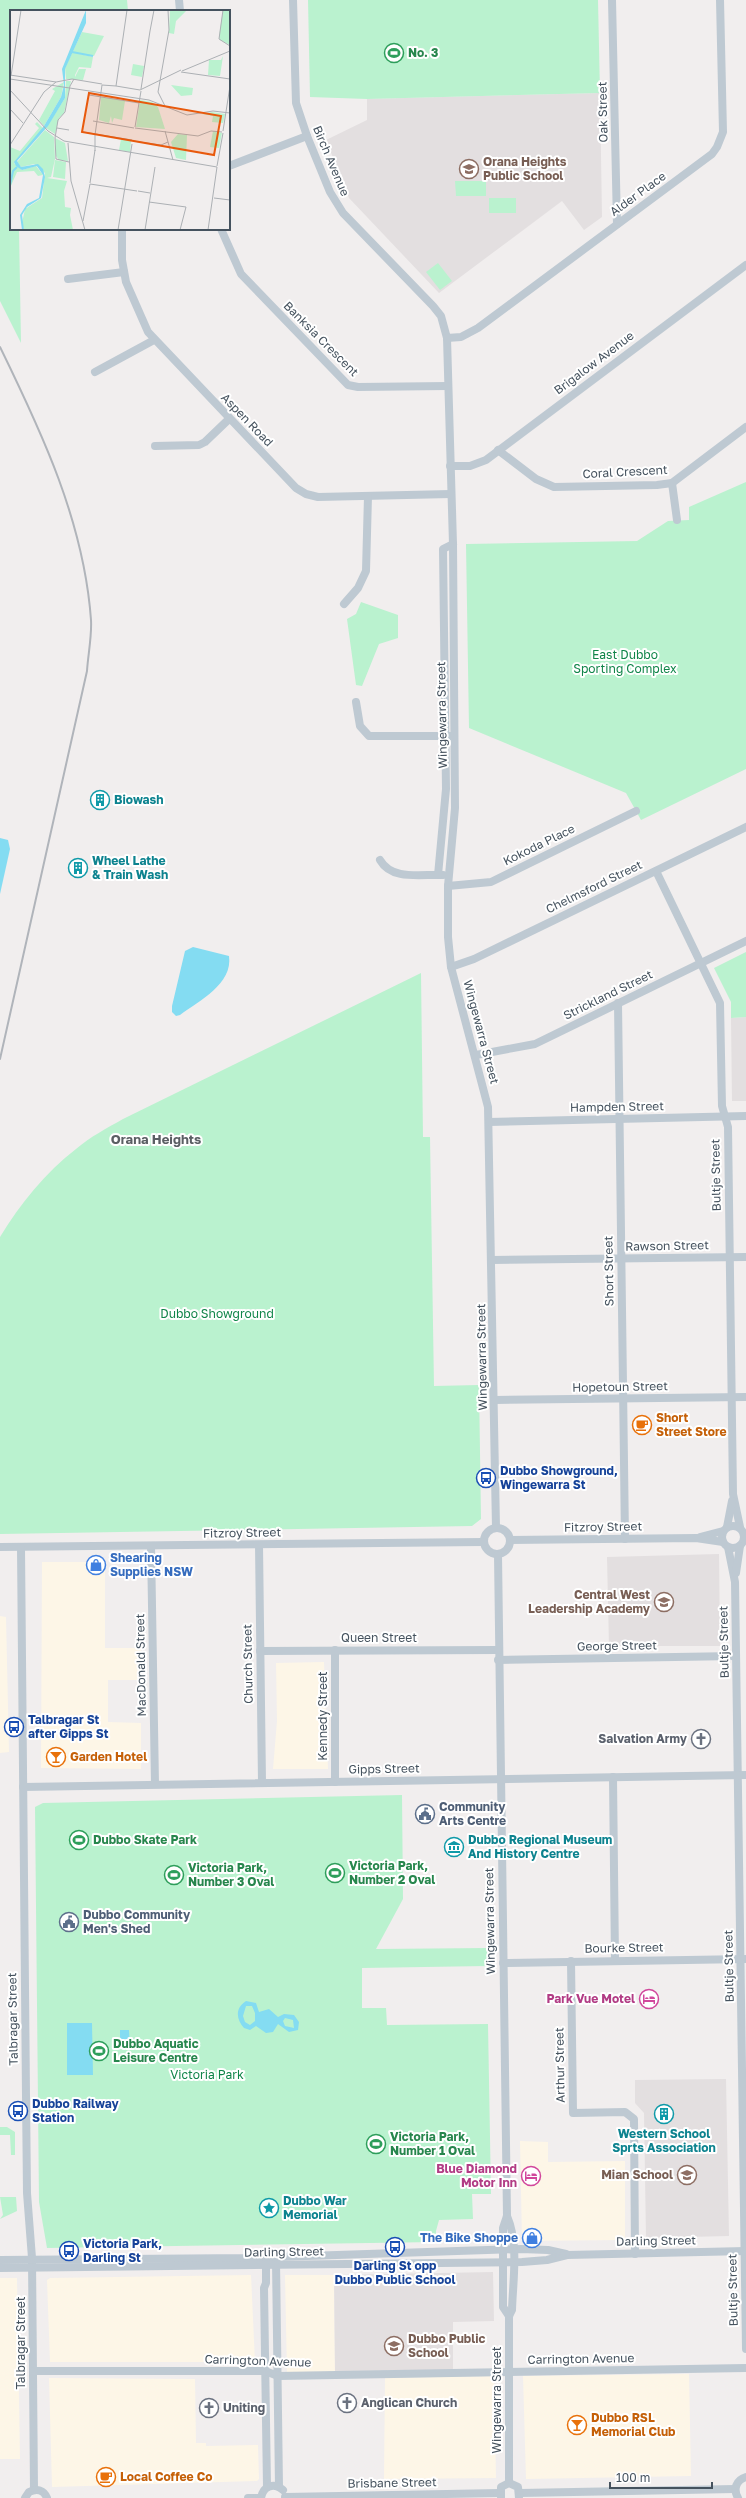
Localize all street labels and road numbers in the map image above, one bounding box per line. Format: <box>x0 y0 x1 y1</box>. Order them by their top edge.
street label: Oak Street <box>594 81 611 143</box>
street label: Birch Avenue <box>310 123 353 198</box>
street label: Alder Place <box>607 168 669 219</box>
street label: Banksia Crescent <box>281 298 362 379</box>
street label: Brigalow Avenue <box>551 328 637 397</box>
street label: Aspen Road <box>218 390 277 449</box>
street label: Coral Crescent <box>582 462 668 481</box>
street label: Wingewarra Street <box>433 661 450 769</box>
street label: Kokoda Place <box>500 821 577 868</box>
street label: Chelmsford Street <box>543 857 645 916</box>
street label: Strickland Street <box>561 966 655 1023</box>
street label: Wingewarra Street <box>460 978 503 1086</box>
street label: Hampden Street <box>570 1098 664 1115</box>
street label: Bultje Street <box>707 1138 724 1211</box>
street label: Short Street <box>600 1235 617 1306</box>
street label: Rawson Street <box>625 1237 709 1254</box>
street label: Wingewarra Street <box>473 1303 490 1411</box>
street label: Hopetoun Street <box>572 1378 668 1395</box>
street label: Fitzroy Street <box>564 1518 642 1535</box>
street label: Fitzroy Street <box>203 1524 281 1541</box>
street label: Bultje Street <box>715 1605 732 1678</box>
street label: MacDonald Street <box>132 1613 149 1717</box>
street label: Church Street <box>239 1624 256 1704</box>
street label: Queen Street <box>341 1630 417 1645</box>
street label: George Street <box>577 1637 657 1654</box>
street label: Kennedy Street <box>315 1671 330 1761</box>
street label: Gipps Street <box>348 1760 420 1777</box>
street label: Wingewarra Street <box>481 1867 498 1975</box>
street label: Bultje Street <box>720 1929 737 2002</box>
street label: Bourke Street <box>584 1939 664 1956</box>
street label: Talbragar Street <box>4 1972 21 2066</box>
street label: Arthur Street <box>551 2027 568 2103</box>
street label: Darling Street <box>616 2232 696 2249</box>
street label: Darling Street <box>244 2243 324 2260</box>
street label: Bultje Street <box>724 2253 741 2326</box>
street label: Talbragar Street <box>13 2296 28 2390</box>
street label: Wingewarra Street <box>489 2346 504 2454</box>
street label: Carrington Avenue <box>527 2350 635 2367</box>
street label: Carrington Avenue <box>204 2351 312 2370</box>
street label: Brisbane Street <box>347 2474 437 2491</box>

